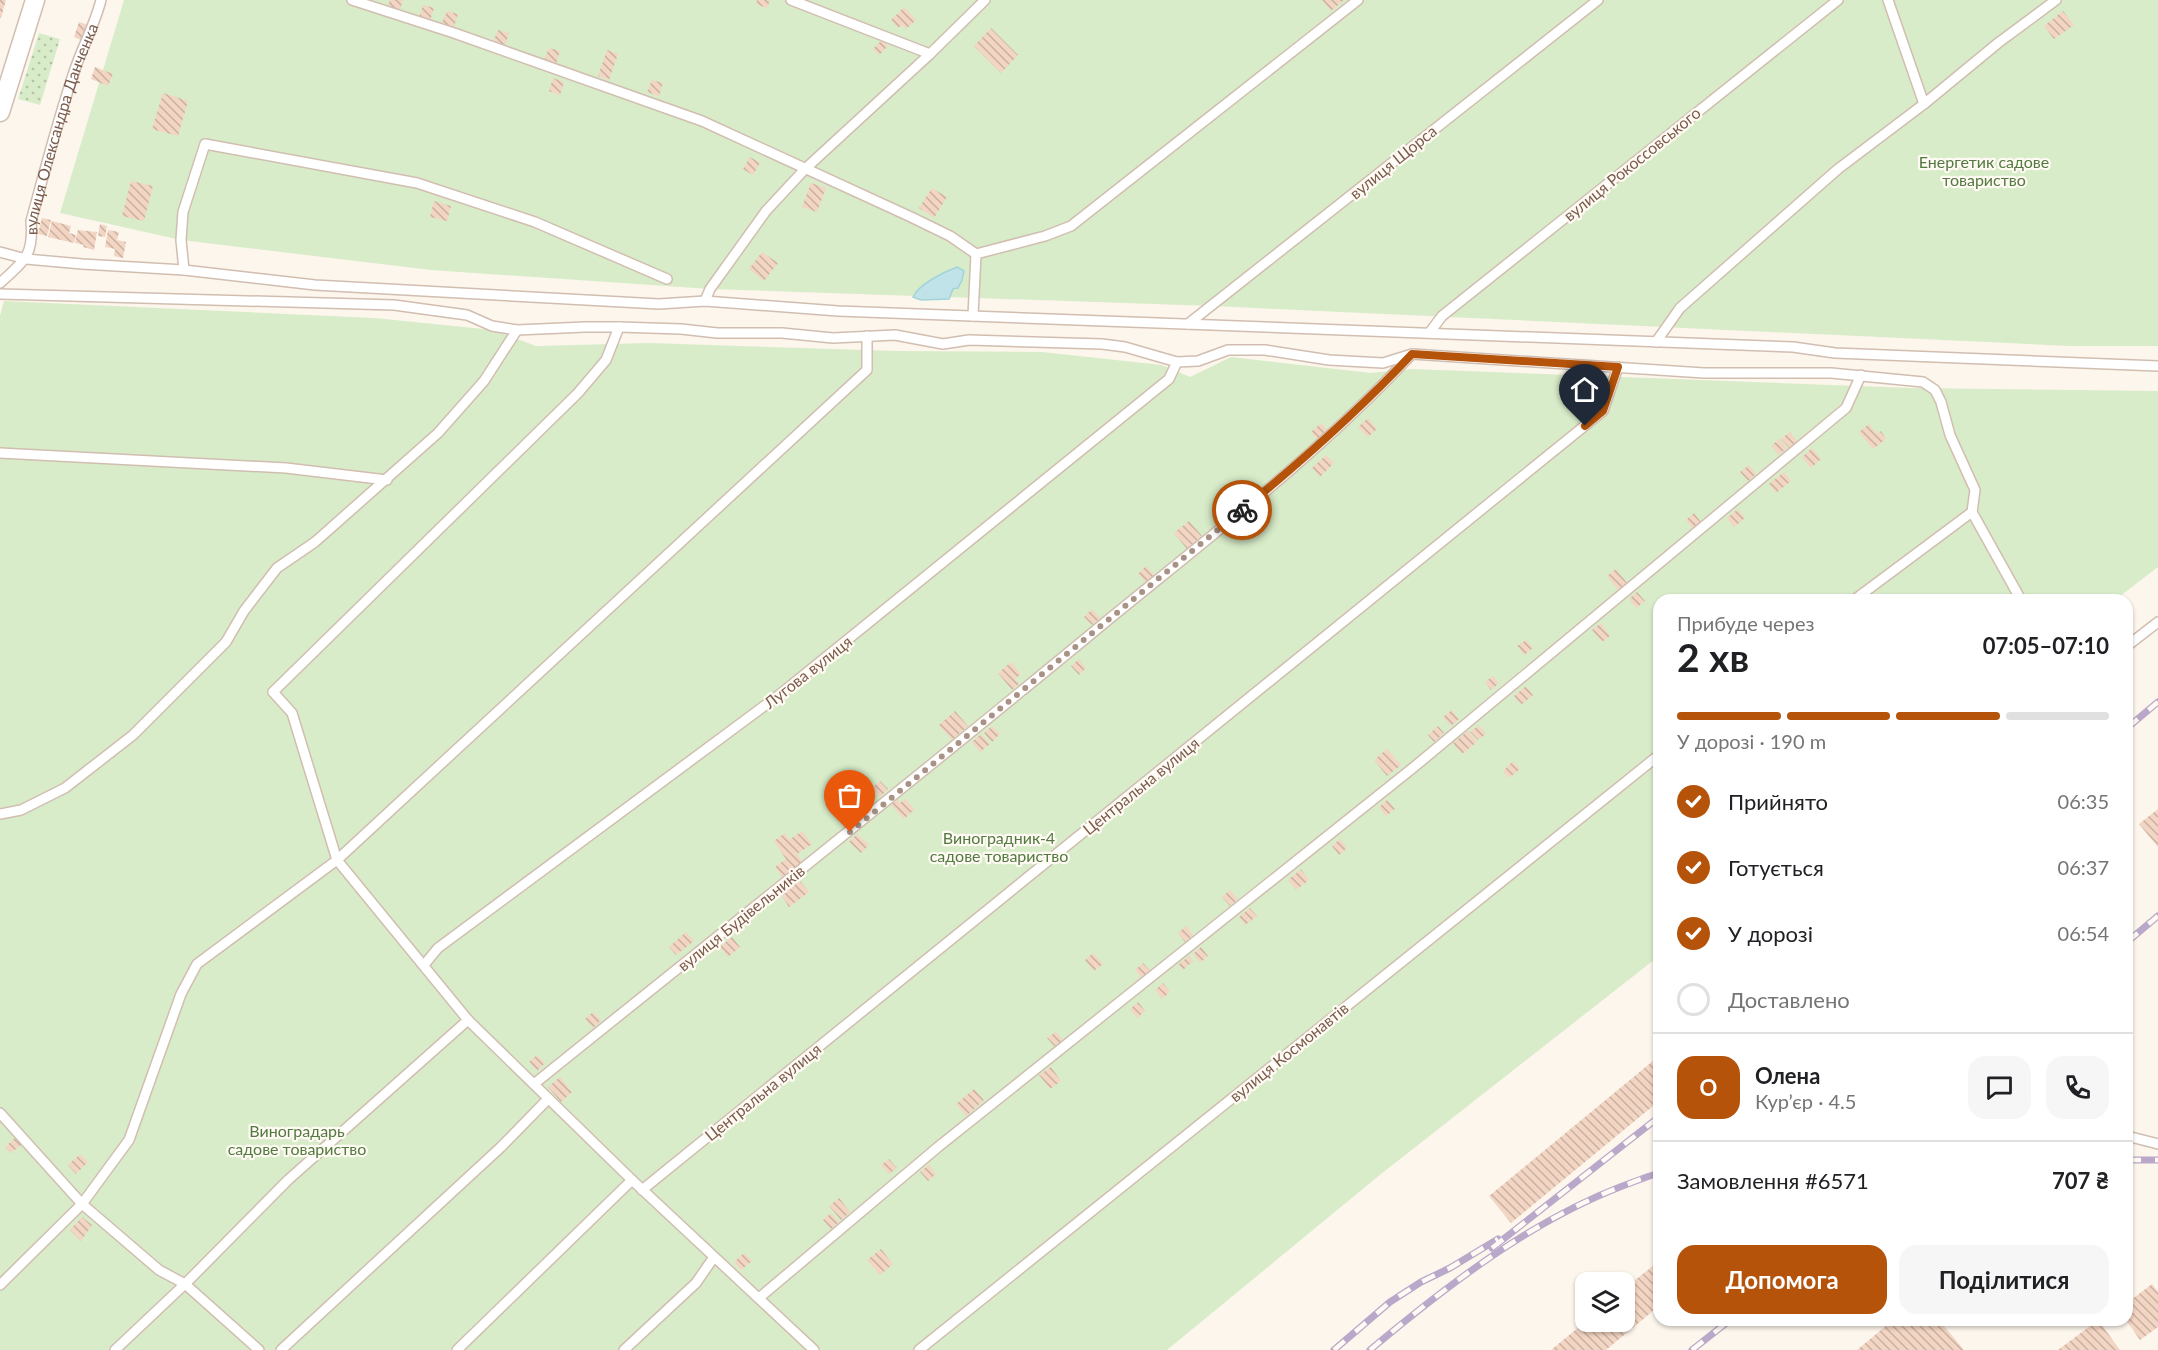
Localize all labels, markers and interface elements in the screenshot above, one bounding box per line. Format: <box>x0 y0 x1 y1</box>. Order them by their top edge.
street label: вулиця Олександра Данченка <box>21 20 101 235</box>
street label: вулиця Рокоссовського <box>1559 103 1704 225</box>
street label: вулиця Щорса <box>1345 121 1440 203</box>
park label: Енергетик садове товариство <box>1919 152 2049 189</box>
pin <box>1559 364 1610 426</box>
icon: home <box>1568 373 1601 406</box>
courier <box>1212 480 1272 540</box>
icon: bike <box>1226 494 1259 527</box>
text: Прибуде через <box>1677 611 1814 635</box>
street label: Лугова вулиця <box>759 631 855 712</box>
text: 07:05–07:10 <box>1983 632 2109 659</box>
text: 2 хв <box>1677 634 1749 680</box>
text: У дорозі · 190 m <box>1677 729 1826 753</box>
street label: Центральна вулиця <box>1079 733 1203 838</box>
pin <box>824 770 875 832</box>
icon: bag <box>833 779 866 812</box>
icon: check <box>1677 785 1710 818</box>
text: Прийнято <box>1728 788 1828 815</box>
text: 06:35 <box>2058 789 2109 813</box>
park label: Виноградник-4 садове товариство <box>930 828 1068 865</box>
icon: check <box>1677 851 1710 884</box>
text: Готується <box>1728 854 1824 881</box>
text: 06:37 <box>2058 855 2109 879</box>
street label: вулиця Будівельників <box>673 861 808 975</box>
icon: check <box>1677 917 1710 950</box>
text: У дорозі <box>1728 920 1813 947</box>
text: 06:54 <box>2058 921 2109 945</box>
text: Доставлено <box>1728 986 1850 1013</box>
street label: вулиця Космонавтів <box>1225 998 1352 1105</box>
street label: Центральна вулиця <box>701 1039 825 1144</box>
button: chat <box>1968 1056 2031 1119</box>
button: phone <box>2046 1056 2109 1119</box>
text: Олена <box>1755 1062 1820 1089</box>
text: О <box>1700 1074 1717 1101</box>
text: Кур’єр · 4.5 <box>1755 1089 1856 1113</box>
park label: Виноградарь садове товариство <box>228 1121 366 1158</box>
text: Замовлення #6571 <box>1677 1167 1869 1194</box>
text: 707 ₴ <box>2052 1167 2109 1194</box>
button: Допомога <box>1677 1245 1887 1314</box>
button: Поділитися <box>1899 1245 2109 1314</box>
map controls <box>1575 1272 1635 1332</box>
button: layers <box>1575 1272 1635 1332</box>

